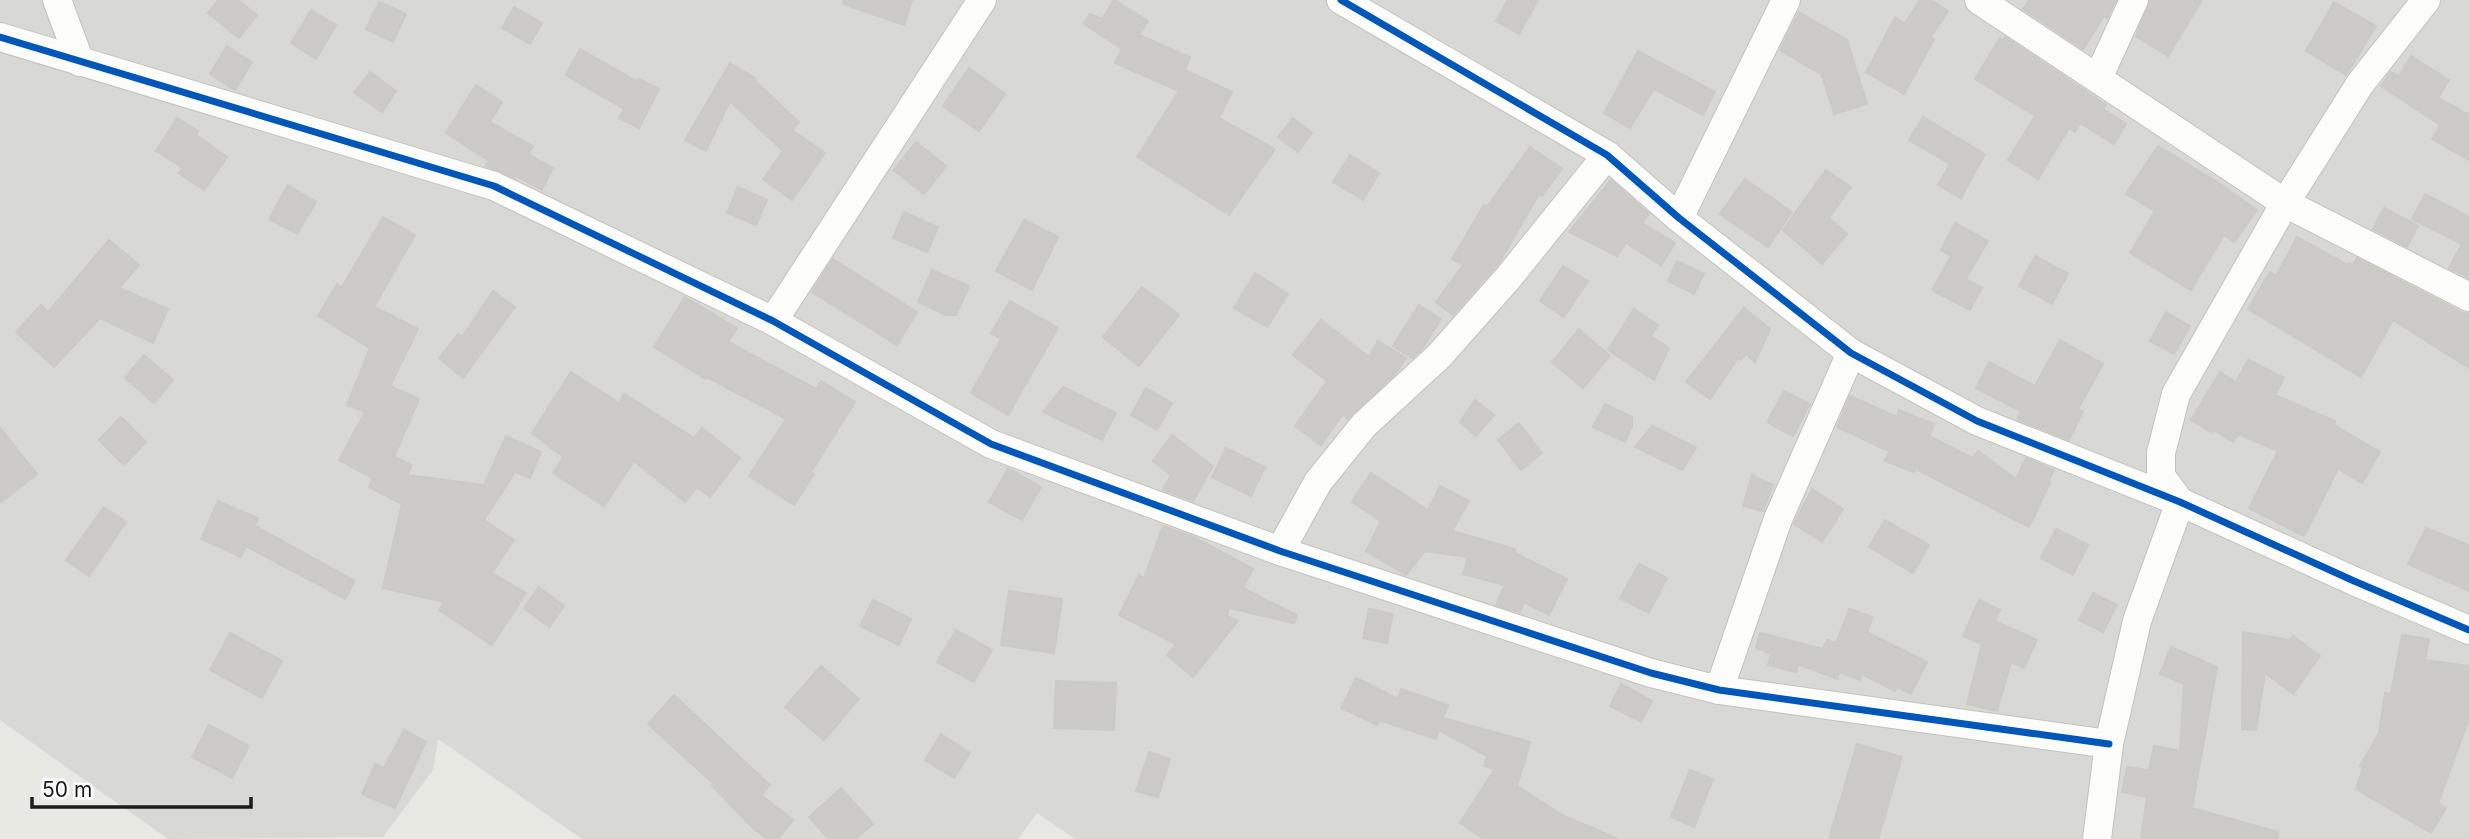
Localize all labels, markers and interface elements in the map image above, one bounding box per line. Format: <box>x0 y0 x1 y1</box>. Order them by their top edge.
scale bar <box>32 766 250 810</box>
text: 50 m <box>42 777 92 802</box>

